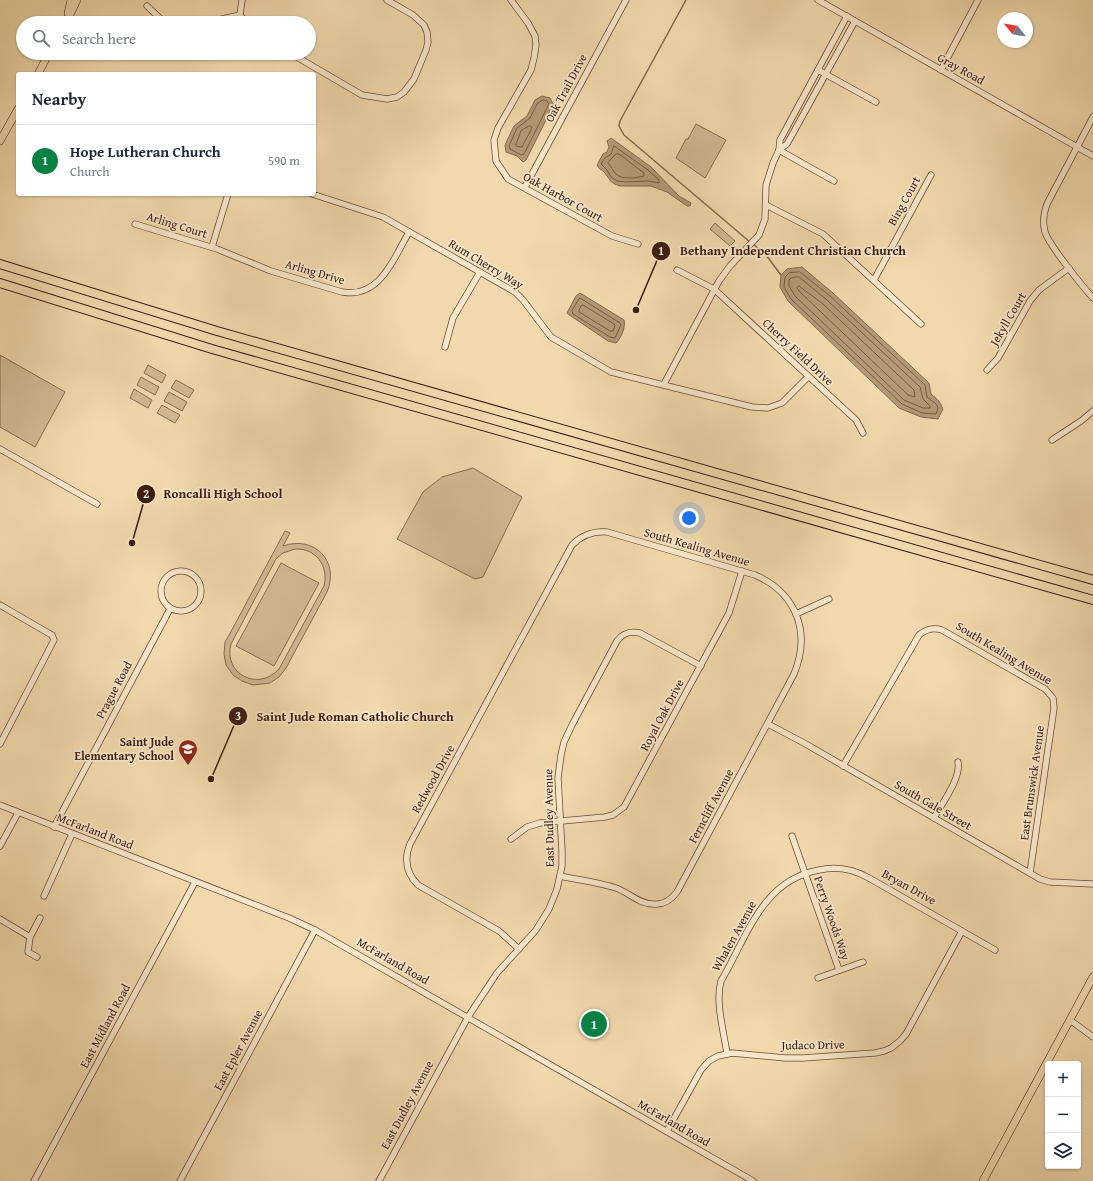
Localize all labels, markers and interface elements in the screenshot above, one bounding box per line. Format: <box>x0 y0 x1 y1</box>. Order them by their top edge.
north arrow <box>997 12 1033 48</box>
search box <box>16 16 316 60</box>
icon: search <box>30 27 52 49</box>
text: Search here <box>62 28 136 49</box>
street label: Gray Road <box>935 49 988 89</box>
street label: Oak Trail Drive <box>540 50 591 125</box>
text: Nearby <box>32 86 86 111</box>
text: Hope Lutheran Church <box>70 141 221 162</box>
text: 1 <box>42 151 48 170</box>
text: 590 m <box>268 151 300 170</box>
text: Church <box>70 162 109 181</box>
street label: Oak Harbor Court <box>520 168 607 226</box>
street label: Bing Court <box>883 172 924 228</box>
street label: Arling Court <box>145 207 210 242</box>
street label: Rum Cherry Way <box>446 234 527 293</box>
callout: Bethany Independent Christian Church <box>651 238 914 263</box>
text: Bethany Independent Christian Church <box>680 241 906 260</box>
text: 1 <box>658 242 664 259</box>
street label: Arling Drive <box>283 255 347 288</box>
street label: Jekyll Court <box>984 288 1030 350</box>
street label: Cherry Field Drive <box>759 314 838 389</box>
callout: Roncalli High School <box>136 481 291 506</box>
text: Roncalli High School <box>164 484 282 503</box>
text: 2 <box>143 485 149 502</box>
your location <box>679 508 699 528</box>
street label: South Kealing Avenue <box>642 523 752 570</box>
street label: South Kealing Avenue <box>953 617 1056 688</box>
street label: Prague Road <box>91 658 136 721</box>
street label: Royal Oak Drive <box>635 676 688 754</box>
callout: Saint Jude Roman Catholic Church <box>228 704 461 729</box>
text: 3 <box>235 707 241 724</box>
text: Saint Jude Roman Catholic Church <box>256 707 454 726</box>
street label: East Brunswick Avenue <box>1015 724 1048 841</box>
place label: Saint Jude Elementary School <box>74 733 174 764</box>
school or university icon: Saint Jude Elementary School <box>177 738 199 766</box>
street label: Redwood Drive <box>407 741 458 816</box>
street label: Ferncliff Avenue <box>684 765 737 846</box>
street label: East Dudley Avenue <box>539 768 558 867</box>
street label: South Gale Street <box>891 775 976 834</box>
street label: McFarland Road <box>54 808 137 853</box>
street label: Bryan Drive <box>879 865 940 909</box>
street label: Perry Woods Way <box>810 874 855 962</box>
street label: Whalen Avenue <box>707 897 760 974</box>
street label: McFarland Road <box>354 933 433 988</box>
street label: East Midland Road <box>75 980 134 1071</box>
street label: East Epler Avenue <box>209 1006 266 1093</box>
pin: 1 <box>581 1009 607 1039</box>
street label: Judaco Drive <box>779 1035 845 1054</box>
street label: East Dudley Avenue <box>376 1057 437 1152</box>
map controls <box>1045 1061 1081 1169</box>
button: + <box>1045 1061 1081 1097</box>
street label: McFarland Road <box>635 1095 714 1150</box>
button: − <box>1045 1097 1081 1133</box>
button: layers <box>1045 1133 1081 1169</box>

